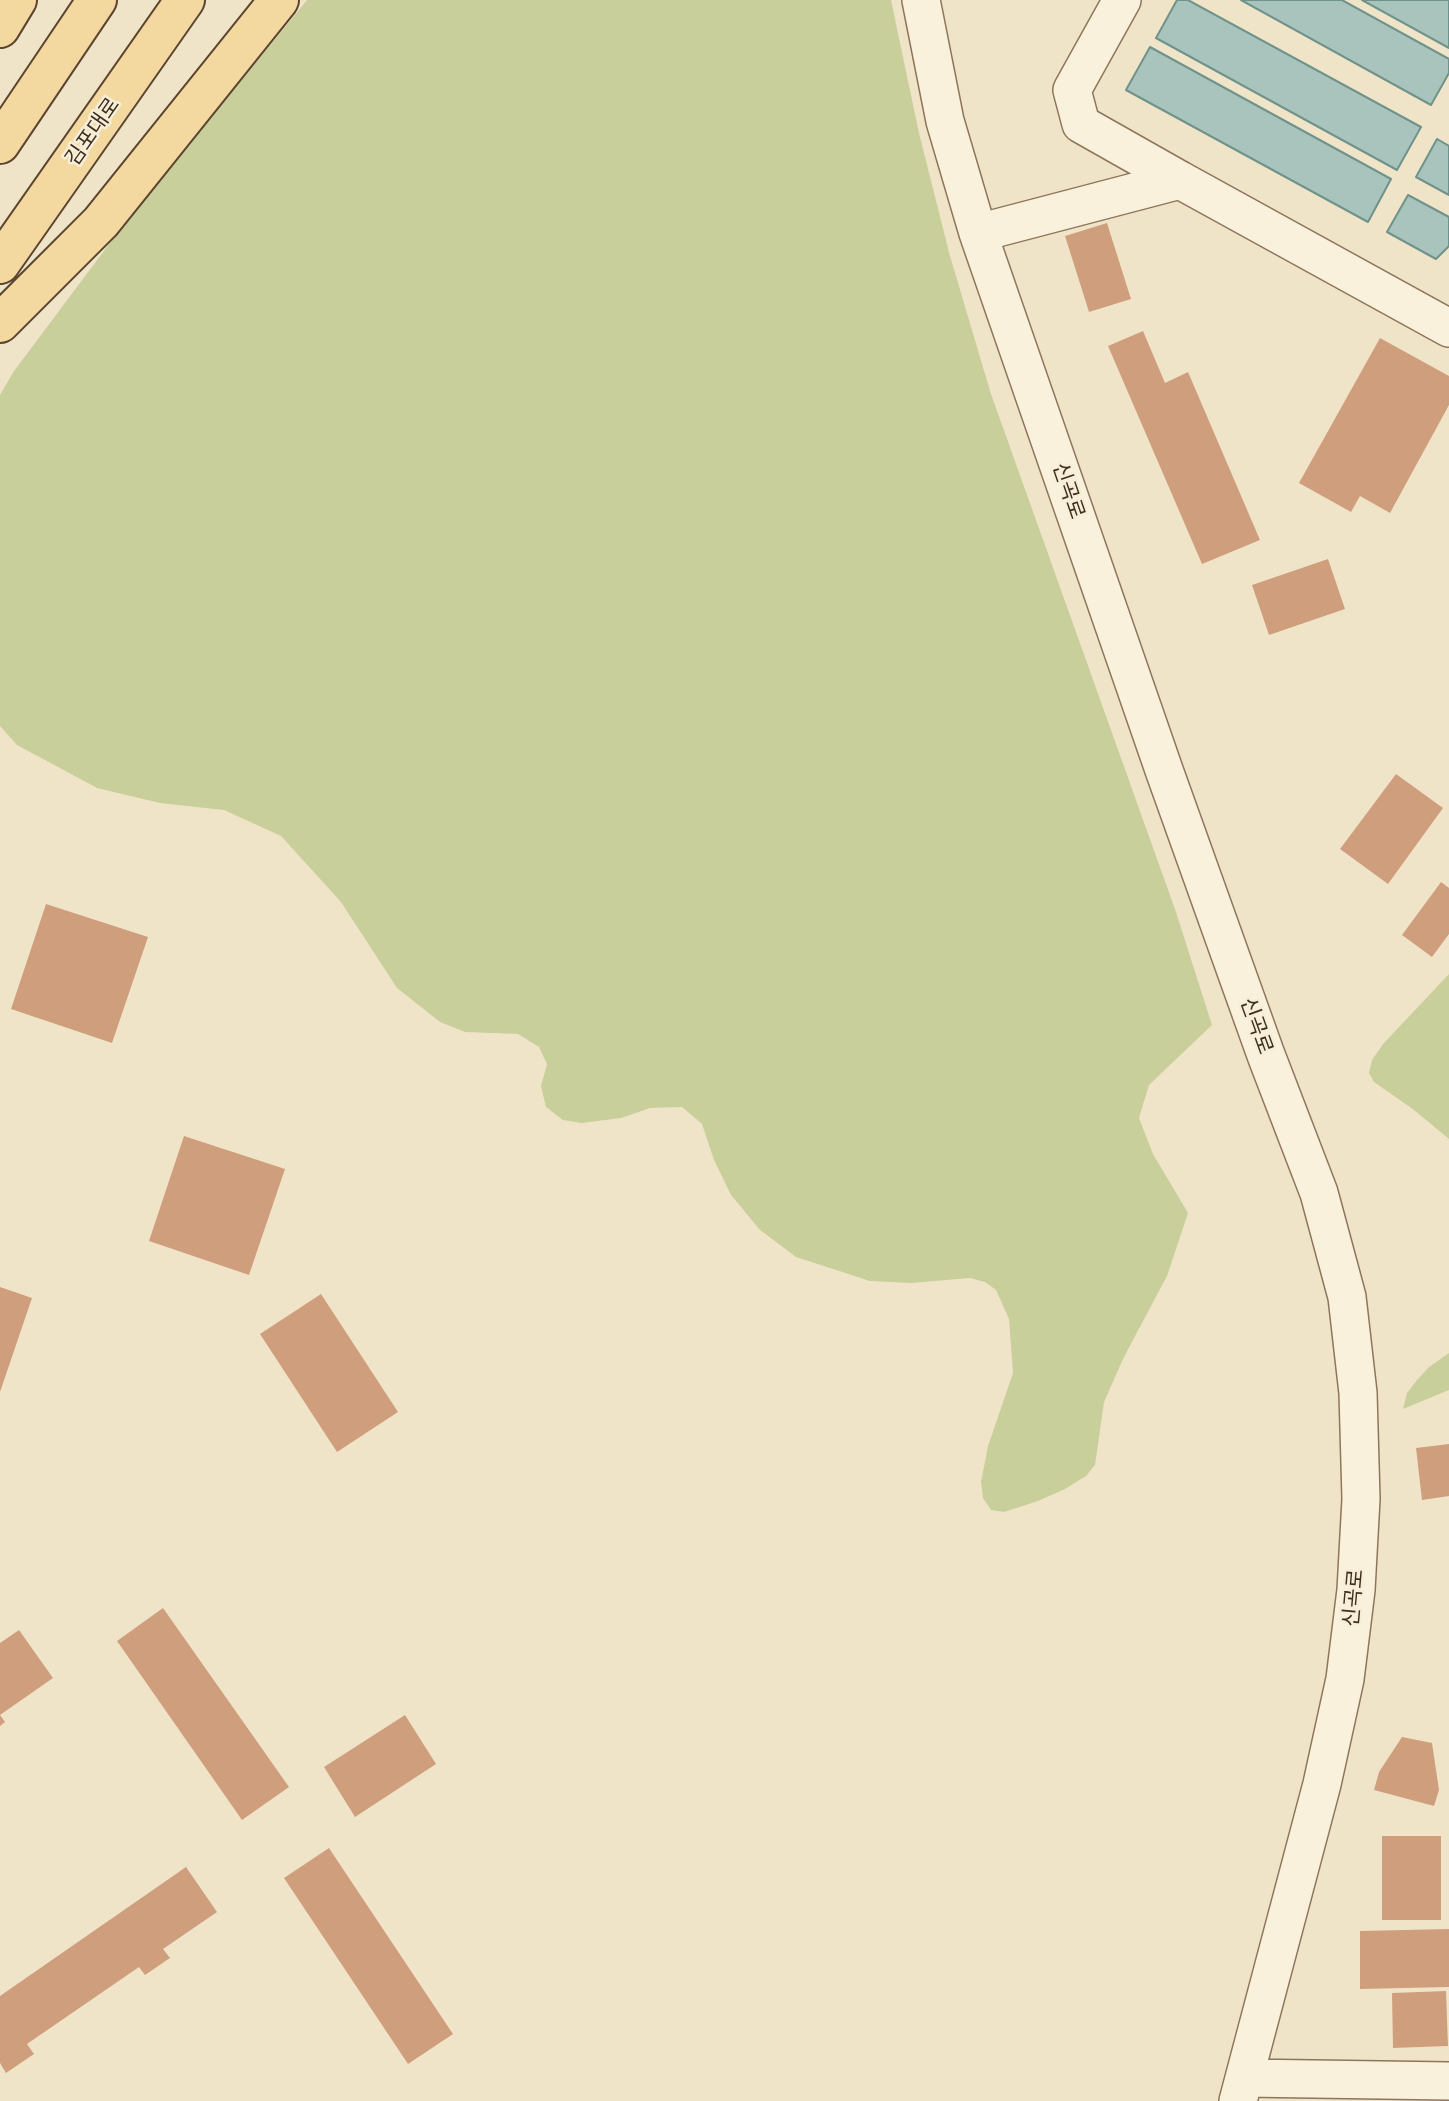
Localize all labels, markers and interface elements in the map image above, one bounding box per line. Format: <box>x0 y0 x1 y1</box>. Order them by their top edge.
street label: 김포대로 <box>61 93 125 171</box>
street label: 신곡로 <box>1047 459 1089 523</box>
street label: 신곡로 <box>1234 994 1278 1058</box>
street label: 신곡로 <box>1339 1568 1369 1628</box>

